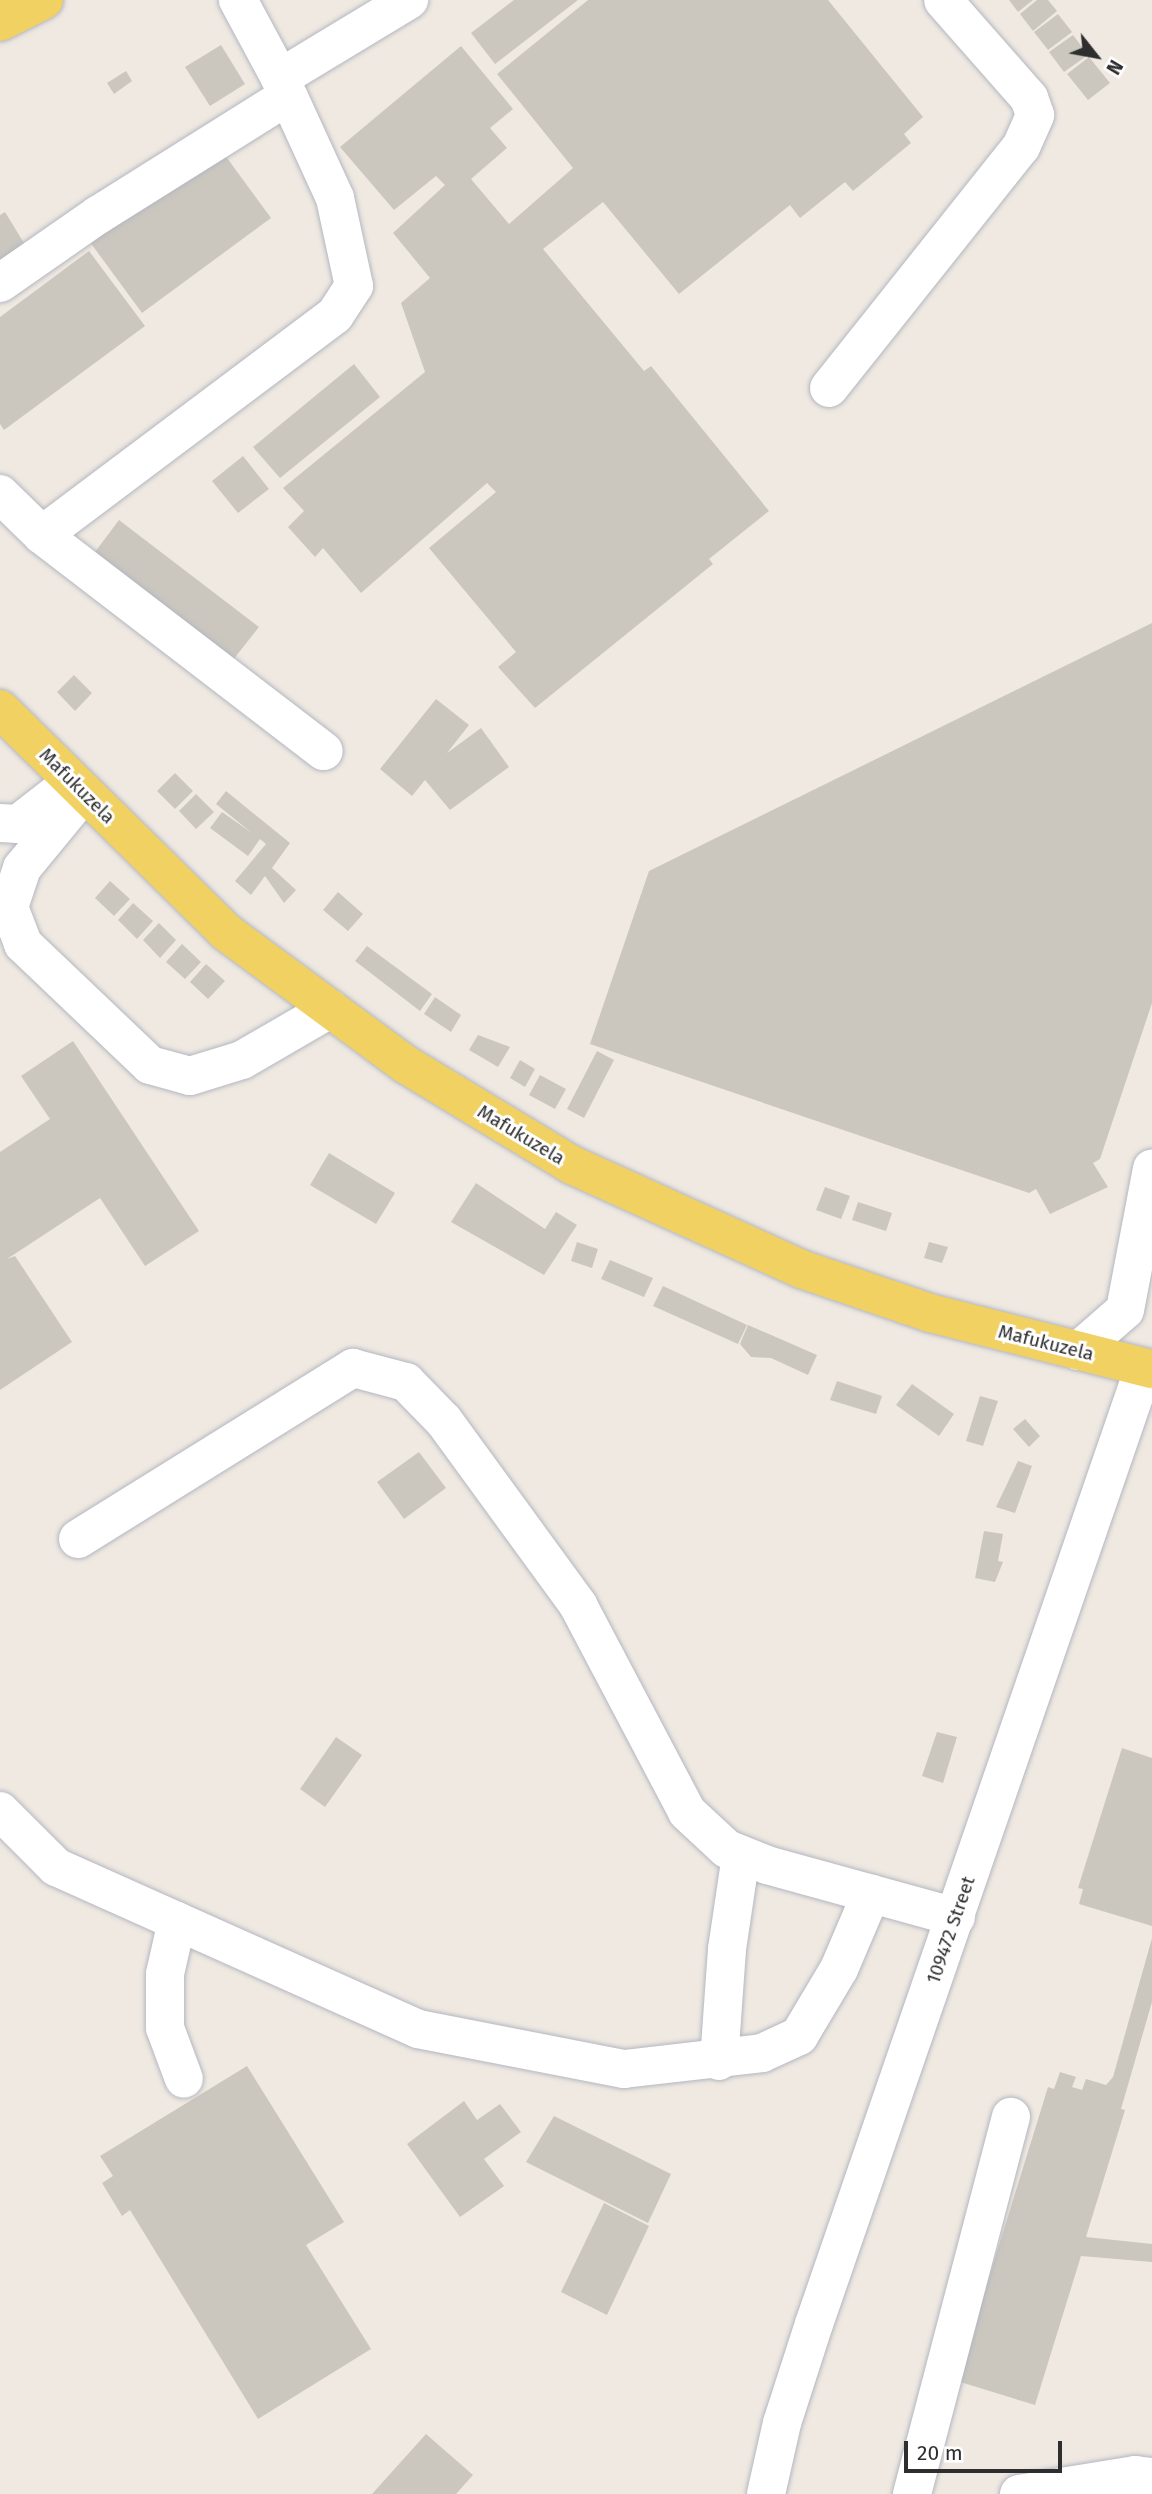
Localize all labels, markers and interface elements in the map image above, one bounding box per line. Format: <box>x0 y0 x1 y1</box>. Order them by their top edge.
north arrow <box>1061 21 1131 91</box>
text: N <box>1101 56 1128 78</box>
street label: Mafukuzela <box>34 743 120 829</box>
street label: Mafukuzela <box>473 1100 569 1170</box>
street label: Mafukuzela <box>996 1320 1096 1366</box>
street label: 109472 Street <box>922 1873 980 1987</box>
scale bar <box>907 2428 1064 2472</box>
text: 20 m <box>917 2440 963 2466</box>

